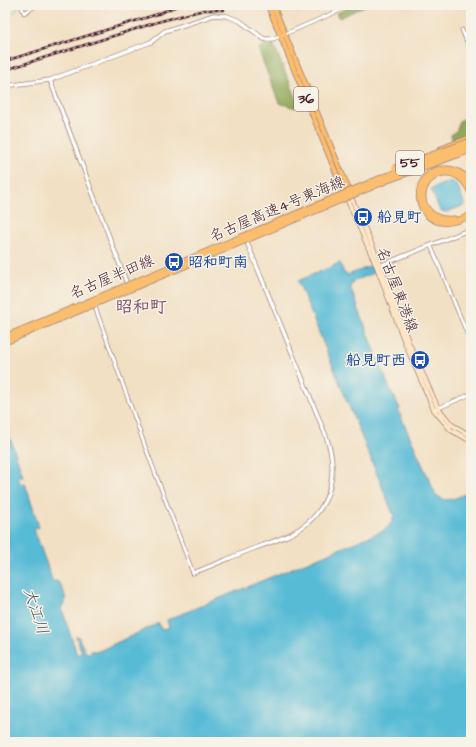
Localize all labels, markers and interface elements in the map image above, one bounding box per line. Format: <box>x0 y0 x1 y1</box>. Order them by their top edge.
road number: 36 <box>294 87 318 111</box>
road number: 55 <box>396 151 424 175</box>
street label: 名古屋高速4号東海線 <box>206 171 348 247</box>
bus stop icon: 船見町 <box>352 206 374 228</box>
place label: 船見町 <box>377 207 422 228</box>
street label: 名古屋東港線 <box>371 244 423 336</box>
street label: 名古屋半田線 <box>66 250 158 304</box>
bus stop icon: 昭和町南 <box>163 251 185 273</box>
place label: 昭和町南 <box>188 252 248 273</box>
district label: 昭和町 <box>116 295 167 319</box>
bus stop icon: 船見町西 <box>409 349 431 371</box>
place label: 船見町西 <box>346 350 406 371</box>
water label: 大江川 <box>18 585 54 637</box>

